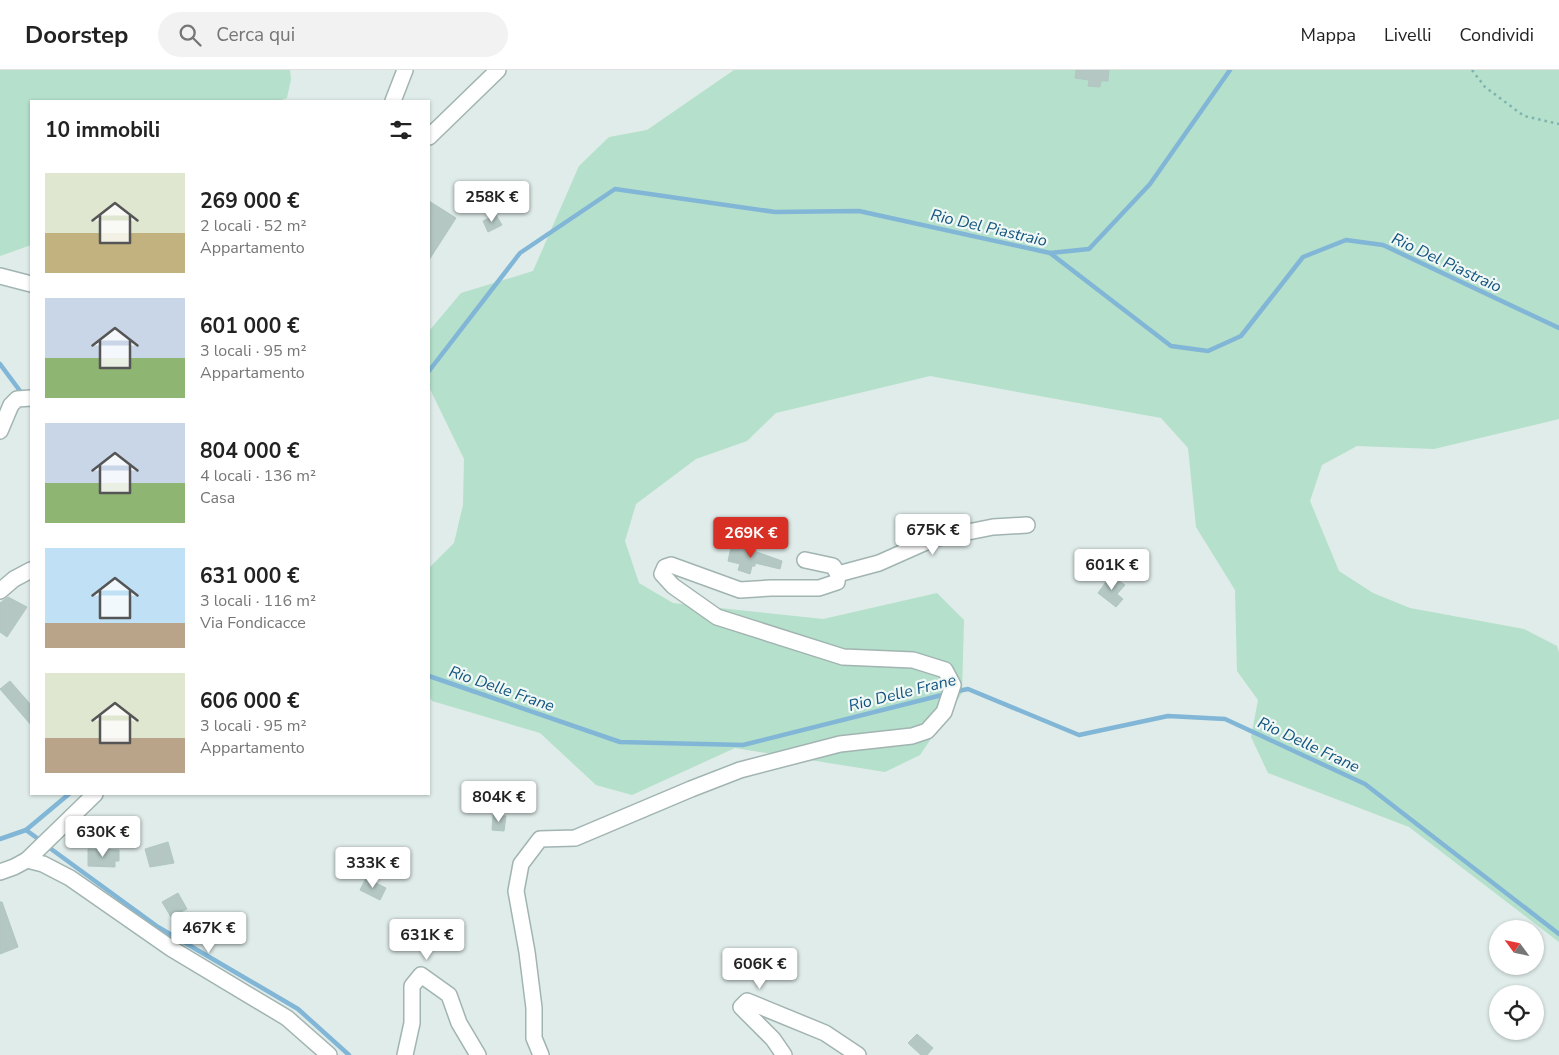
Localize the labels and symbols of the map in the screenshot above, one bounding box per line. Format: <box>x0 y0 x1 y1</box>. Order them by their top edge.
pin: 258K € <box>451 180 533 223</box>
water label: Rio Del Piastraio <box>928 204 1049 252</box>
water label: Rio Del Piastraio <box>1388 228 1505 298</box>
pin: 675K € <box>892 514 974 556</box>
pin: 269K € <box>710 516 792 559</box>
pin: 601K € <box>1071 548 1153 591</box>
water label: Rio Delle Frane <box>446 661 558 717</box>
water label: Rio Delle Frane <box>846 669 959 717</box>
water label: Rio Delle Frane <box>1254 712 1364 778</box>
pin: 804K € <box>458 780 540 823</box>
pin: 630K € <box>62 816 144 858</box>
pin: 333K € <box>332 846 414 889</box>
pin: 467K € <box>168 912 250 954</box>
pin: 631K € <box>386 918 468 961</box>
north arrow <box>1489 920 1544 975</box>
pin: 606K € <box>719 948 801 990</box>

